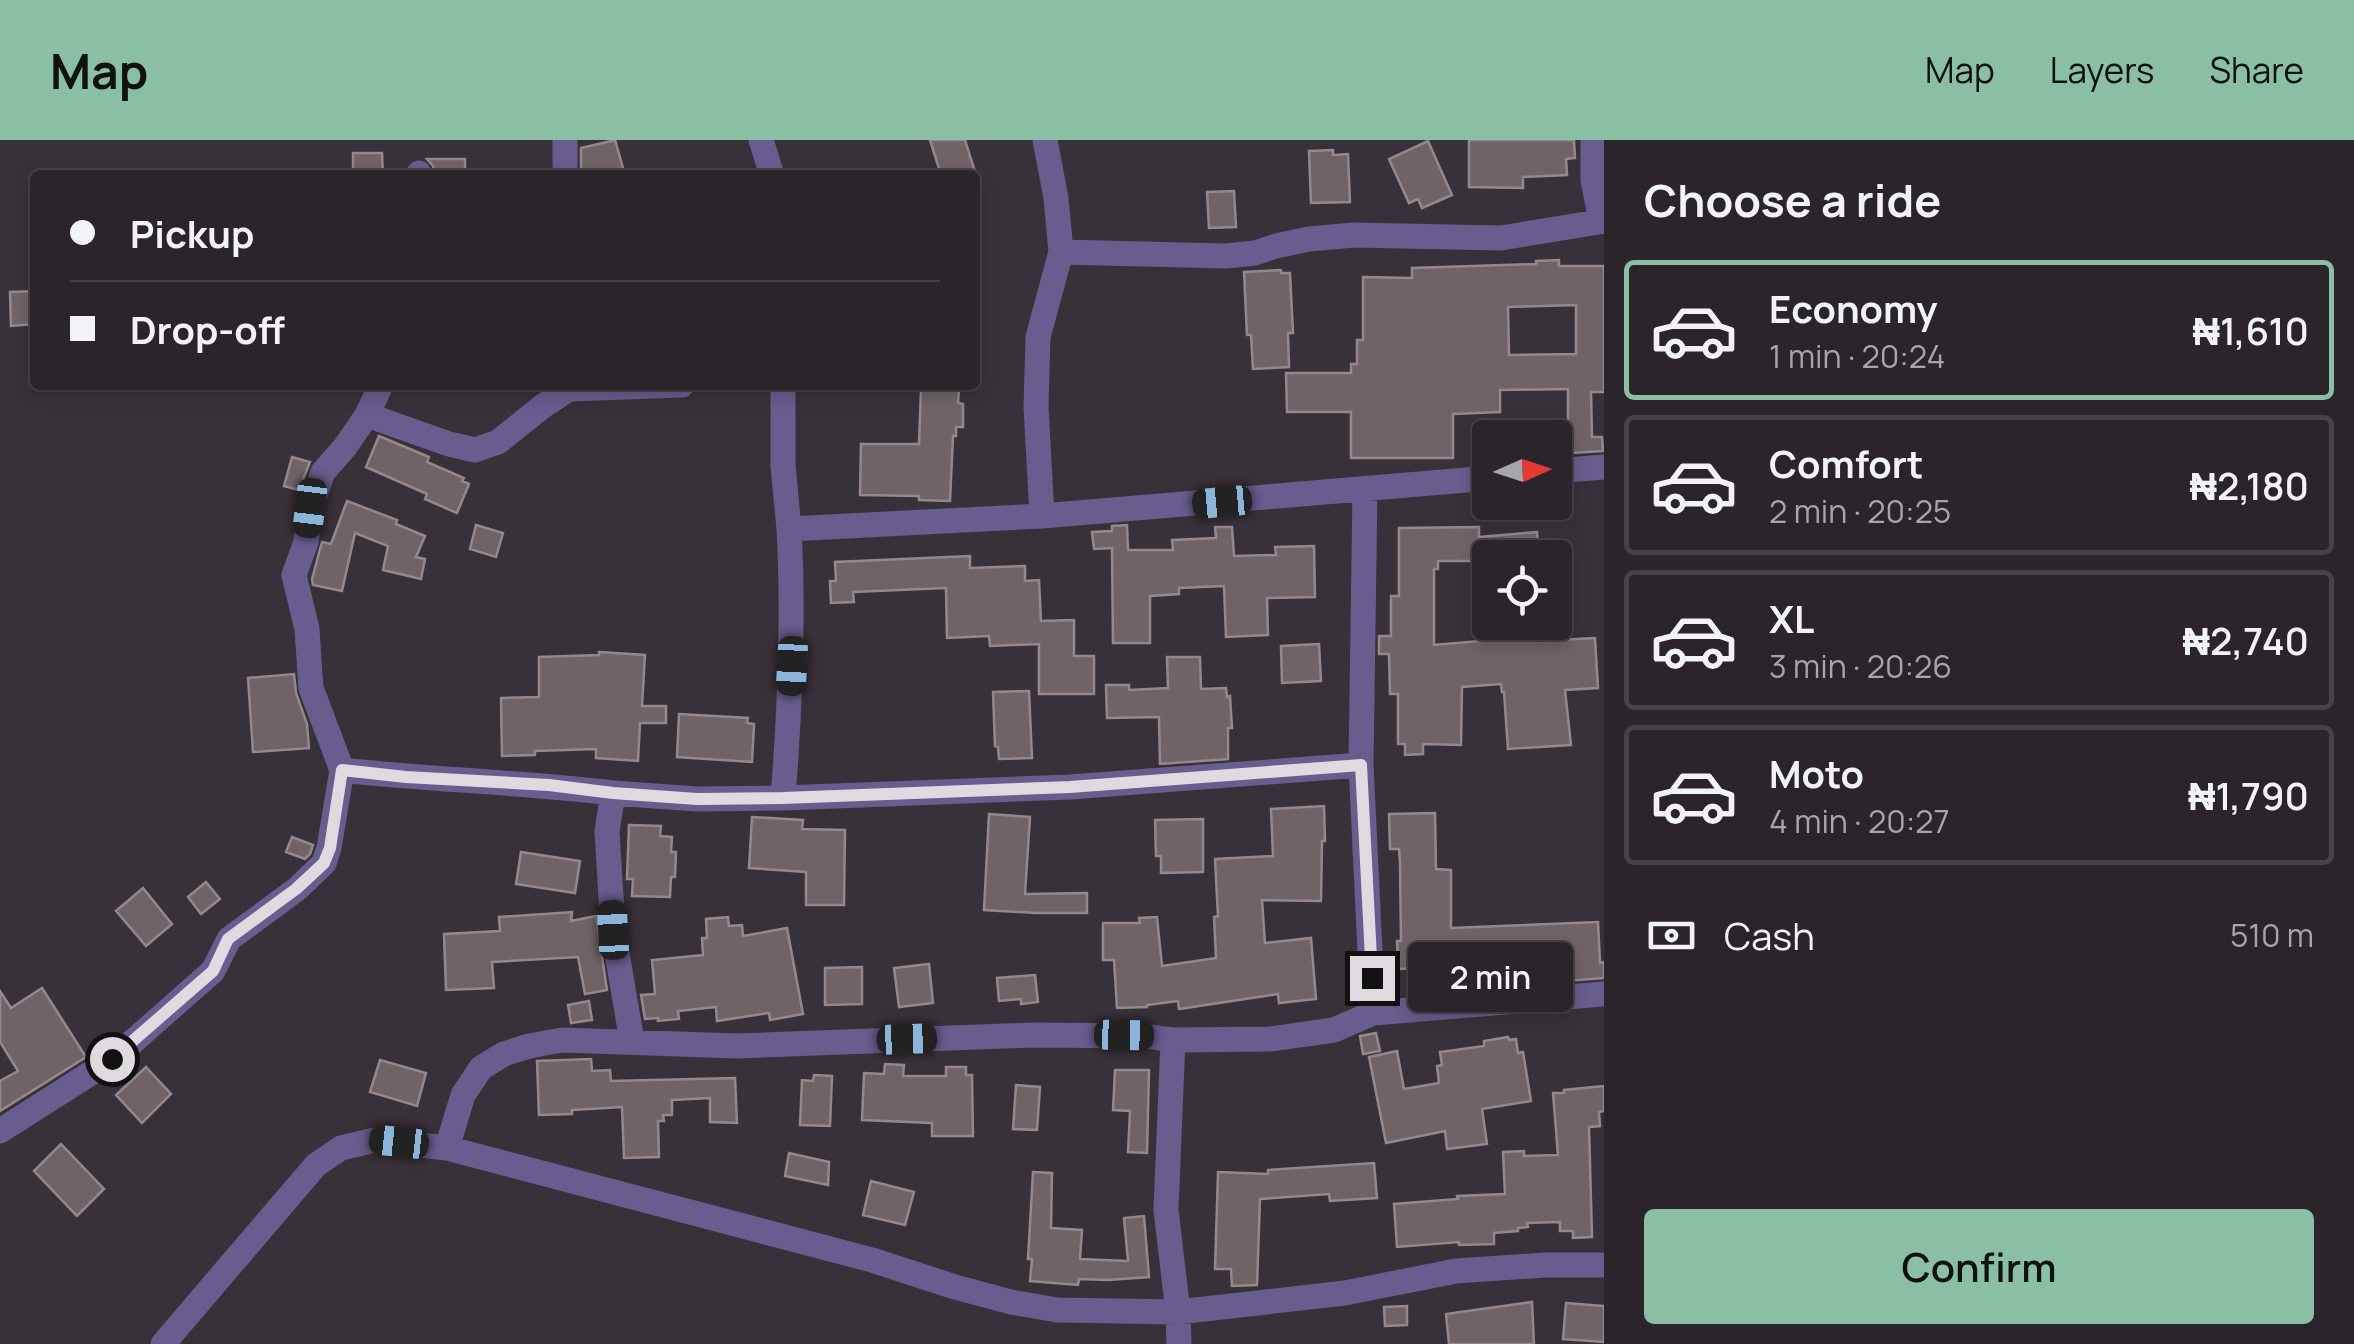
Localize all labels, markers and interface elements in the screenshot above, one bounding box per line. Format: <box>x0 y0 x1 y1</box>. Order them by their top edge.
text: Map <box>50 38 148 103</box>
text: Map <box>1925 46 1995 94</box>
text: Layers <box>2050 46 2154 94</box>
text: Share <box>2209 46 2304 94</box>
text: Choose a ride <box>1644 169 1941 231</box>
text: Pickup <box>130 207 254 259</box>
text: Economy <box>1769 282 1938 334</box>
icon: car <box>1649 285 1739 375</box>
text: Drop-off <box>130 303 285 355</box>
text: ₦1,610 <box>2193 304 2309 356</box>
text: 1 min · 20:24 <box>1769 334 1945 378</box>
north arrow <box>1472 420 1572 520</box>
map controls <box>1472 420 1572 640</box>
text: Comfort <box>1769 437 1923 489</box>
icon: car <box>1649 440 1739 530</box>
text: ₦2,180 <box>2189 459 2309 511</box>
car <box>291 476 329 540</box>
car <box>1191 484 1253 520</box>
text: 2 min · 20:25 <box>1769 489 1951 533</box>
button: locate <box>1472 540 1572 640</box>
text: XL <box>1769 592 1814 644</box>
icon: car <box>1649 595 1739 685</box>
text: ₦2,740 <box>2183 614 2309 666</box>
car <box>775 635 809 697</box>
text: 3 min · 20:26 <box>1769 644 1952 688</box>
text: Moto <box>1769 747 1864 799</box>
icon: car <box>1649 750 1739 840</box>
text: ₦1,790 <box>2188 769 2309 821</box>
text: 4 min · 20:27 <box>1769 799 1950 843</box>
car <box>596 899 630 961</box>
icon: cash <box>1644 908 1699 963</box>
text: Cash <box>1724 909 1815 961</box>
text: 510 m <box>2230 913 2314 957</box>
callout: 2 min <box>1407 943 1572 1013</box>
text: 2 min <box>1450 955 1531 999</box>
route end <box>1350 956 1395 1001</box>
car <box>1094 1019 1154 1051</box>
car <box>876 1023 938 1055</box>
route start <box>90 1037 135 1082</box>
car <box>368 1124 430 1160</box>
button: Confirm <box>1644 1209 2314 1324</box>

